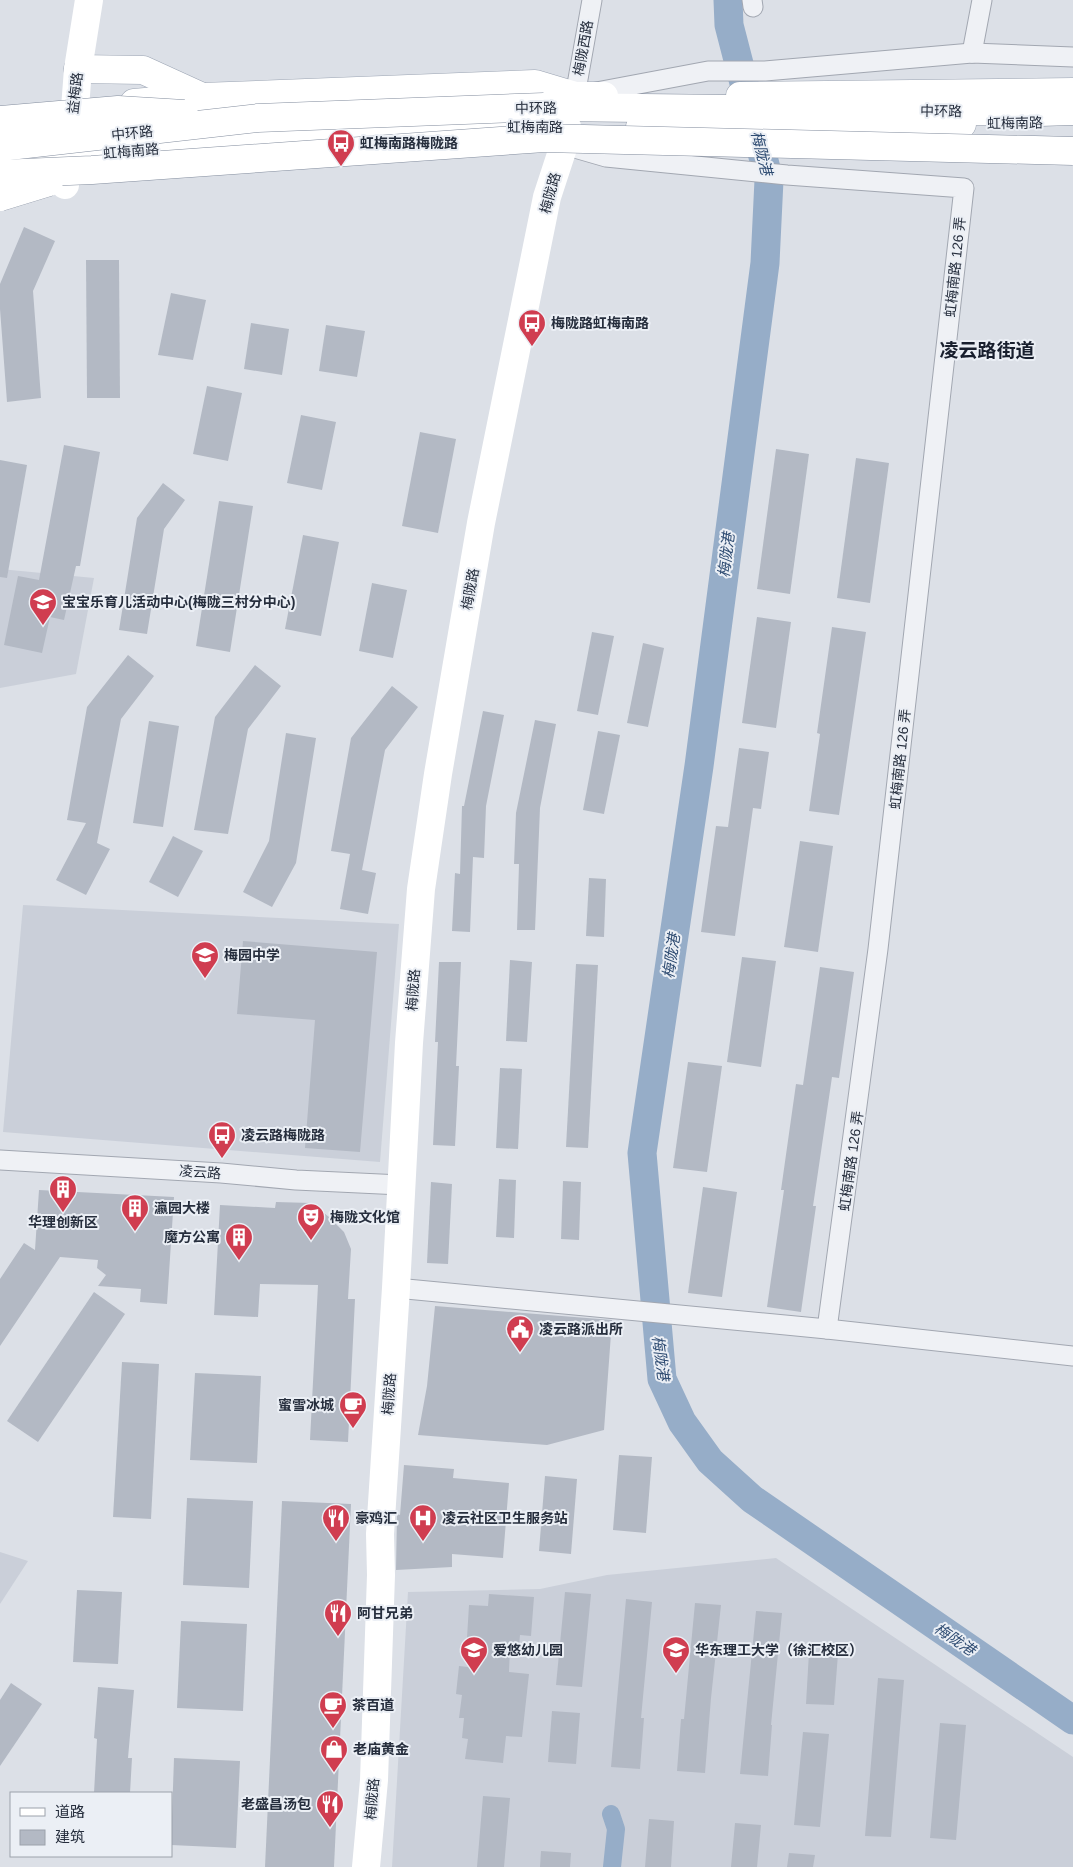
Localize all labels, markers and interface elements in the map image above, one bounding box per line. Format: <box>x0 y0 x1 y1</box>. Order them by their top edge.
street label: 梅陇西路 <box>570 19 596 77</box>
street label: 益梅路 <box>65 71 85 115</box>
street label: 中环路 <box>515 100 557 116</box>
street label: 中环路 <box>920 103 962 119</box>
street label: 虹梅南路 <box>987 115 1043 131</box>
street label: 虹梅南路 <box>507 119 563 135</box>
street label: 中环路 <box>110 123 154 143</box>
bus stop icon: 虹梅南路梅陇路 <box>326 128 356 167</box>
water label: 梅陇港 <box>748 129 776 179</box>
place label: 虹梅南路梅陇路 <box>360 135 458 151</box>
street label: 虹梅南路 <box>102 141 160 161</box>
street label: 梅陇路 <box>537 171 563 215</box>
street label: 虹梅南路 126 弄 <box>942 216 968 318</box>
bus stop icon: 梅陇路虹梅南路 <box>517 308 547 347</box>
place label: 梅陇路虹梅南路 <box>551 315 649 331</box>
district label: 凌云路街道 <box>939 340 1035 361</box>
water label: 梅陇港 <box>715 530 737 578</box>
street label: 梅陇路 <box>458 567 482 611</box>
school or university icon: 宝宝乐育儿活动中心(梅陇三村分中心) <box>28 587 58 626</box>
place label: 宝宝乐育儿活动中心(梅陇三村分中心) <box>62 594 295 610</box>
street label: 虹梅南路 126 弄 <box>887 708 913 810</box>
water label: 梅陇港 <box>659 931 683 979</box>
school or university icon: 梅园中学 <box>190 940 220 979</box>
place label: 梅园中学 <box>224 947 280 963</box>
street label: 梅陇路 <box>404 968 422 1012</box>
street label: 虹梅南路 126 弄 <box>836 1110 866 1212</box>
bus stop icon: 凌云路梅陇路 <box>207 1120 237 1159</box>
place label: 凌云路梅陇路 <box>241 1127 325 1143</box>
street label: 凌云路 <box>178 1163 222 1181</box>
building icon: 华理创新区 <box>48 1174 78 1213</box>
building icon: 瀛园大楼 <box>120 1193 150 1232</box>
place label: 瀛园大楼 <box>154 1200 210 1216</box>
theatre icon: 梅陇文化馆 <box>296 1202 326 1241</box>
place label: 梅陇文化馆 <box>330 1209 400 1225</box>
place label: 华理创新区 <box>28 1214 98 1230</box>
building icon: 魔方公寓 <box>224 1222 254 1261</box>
place label: 魔方公寓 <box>164 1229 220 1245</box>
public building icon: 凌云路派出所 <box>505 1314 535 1353</box>
place label: 凌云路派出所 <box>539 1321 623 1337</box>
water label: 梅陇港 <box>649 1335 673 1383</box>
street label: 梅陇路 <box>380 1372 398 1416</box>
cafe icon: 蜜雪冰城 <box>338 1390 368 1429</box>
place label: 蜜雪冰城 <box>278 1397 334 1413</box>
restaurant icon: 豪鸡汇 <box>321 1503 351 1542</box>
hospital icon: 凌云社区卫生服务站 <box>408 1503 438 1542</box>
place label: 豪鸡汇 <box>355 1510 397 1526</box>
place label: 凌云社区卫生服务站 <box>442 1510 568 1526</box>
restaurant icon: 阿甘兄弟 <box>323 1598 353 1637</box>
place label: 阿甘兄弟 <box>357 1605 413 1621</box>
water label: 梅陇港 <box>932 1619 980 1660</box>
school or university icon: 爱悠幼儿园 <box>459 1635 489 1674</box>
school or university icon: 华东理工大学（徐汇校区） <box>661 1635 691 1674</box>
place label: 爱悠幼儿园 <box>493 1642 563 1658</box>
place label: 华东理工大学（徐汇校区） <box>695 1642 863 1658</box>
cafe icon: 茶百道 <box>318 1690 348 1729</box>
place label: 茶百道 <box>352 1697 394 1713</box>
shop icon: 老庙黄金 <box>319 1734 349 1773</box>
place label: 老庙黄金 <box>353 1741 409 1757</box>
street label: 梅陇路 <box>362 1777 382 1821</box>
restaurant icon: 老盛昌汤包 <box>315 1789 345 1828</box>
legend <box>10 1792 172 1857</box>
place label: 老盛昌汤包 <box>241 1796 311 1812</box>
text: 道路 <box>55 1803 85 1820</box>
text: 建筑 <box>55 1828 85 1845</box>

